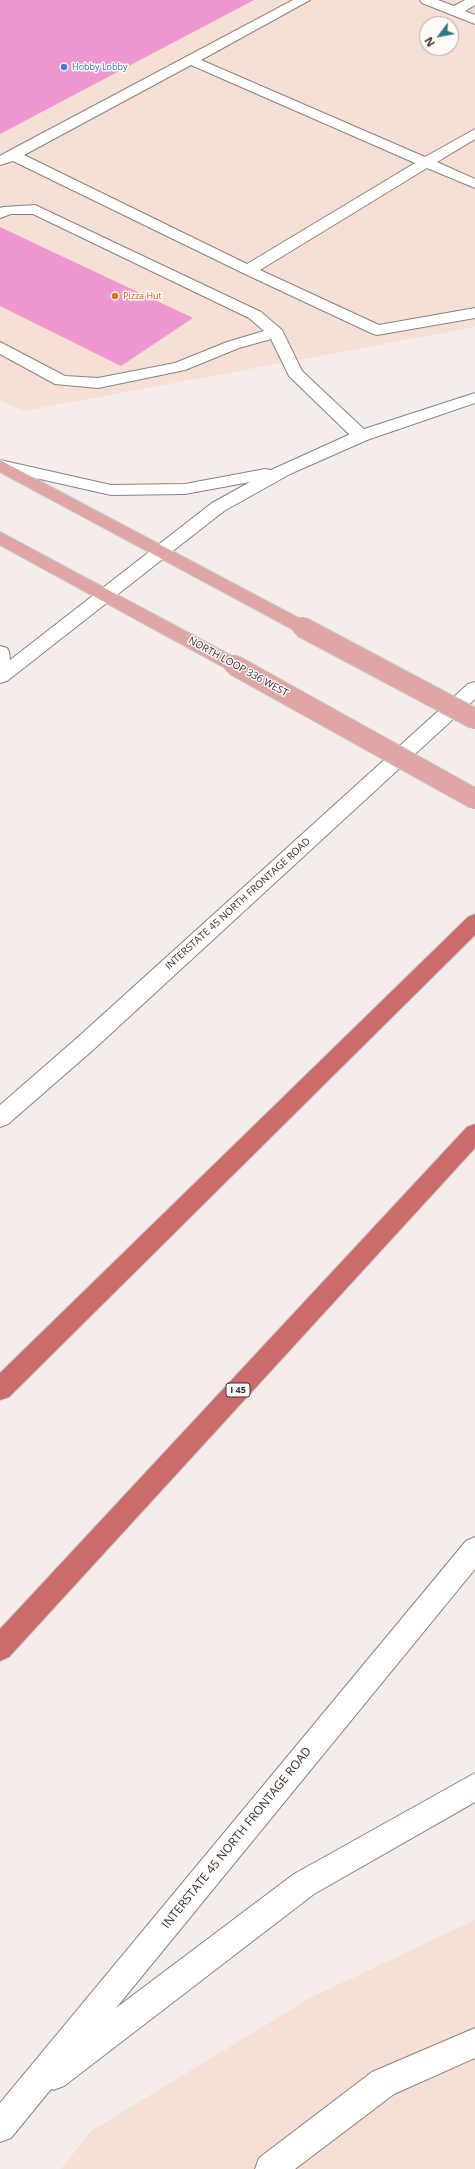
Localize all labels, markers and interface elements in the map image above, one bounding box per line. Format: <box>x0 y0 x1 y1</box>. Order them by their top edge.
north arrow <box>419 16 459 56</box>
text: N <box>421 34 438 50</box>
marker: Hobby Lobby <box>59 62 69 72</box>
place label: Hobby Lobby <box>72 62 128 72</box>
marker: Pizza Hut <box>110 291 120 301</box>
place label: Pizza Hut <box>123 291 162 301</box>
street label: NORTH LOOP 336 WEST <box>186 635 290 699</box>
street label: INTERSTATE 45 NORTH FRONTAGE ROAD <box>163 836 313 972</box>
road number: I 45 <box>226 1383 250 1397</box>
street label: INTERSTATE 45 NORTH FRONTAGE ROAD <box>159 1744 315 1932</box>

